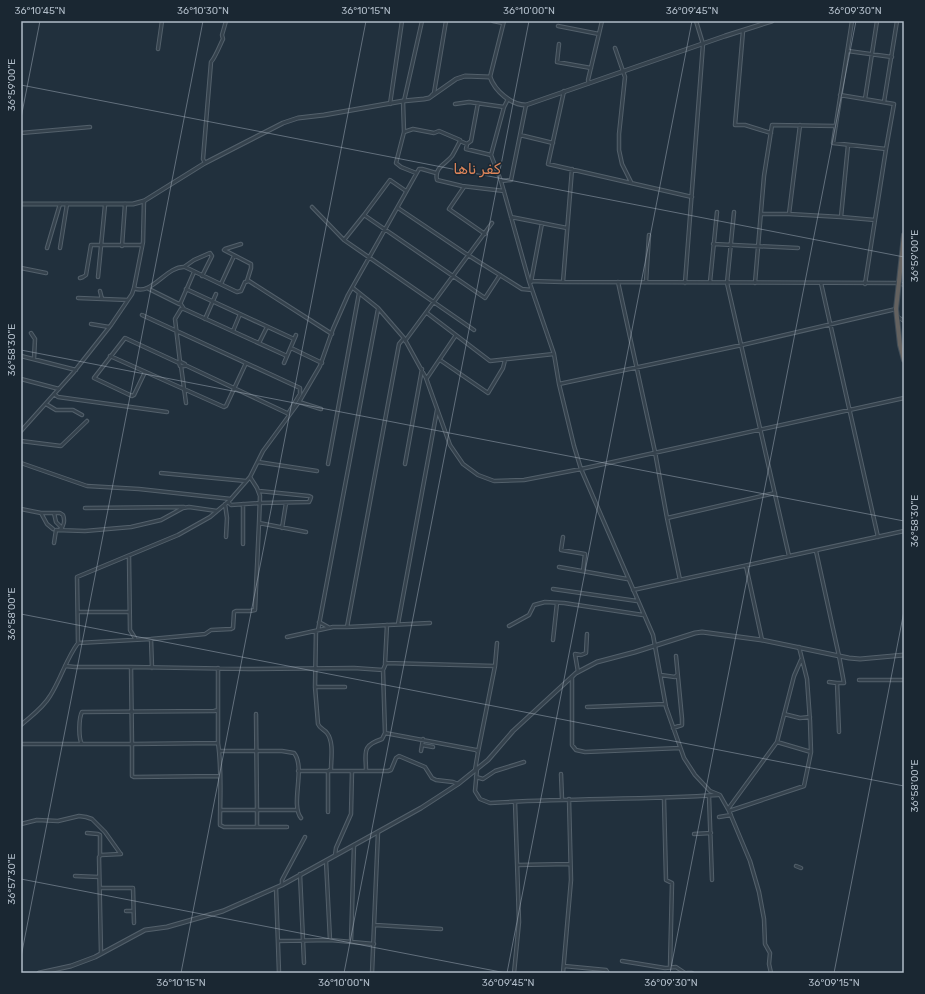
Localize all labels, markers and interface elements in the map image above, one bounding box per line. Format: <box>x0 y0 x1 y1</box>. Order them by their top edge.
text: 36°10'45"N <box>14 5 66 17</box>
text: 36°10'30"N <box>177 5 229 17</box>
text: 36°10'15"N <box>341 5 391 17</box>
text: 36°10'00"N <box>503 5 555 17</box>
text: 36°09'45"N <box>666 5 718 17</box>
text: 36°09'30"N <box>828 5 882 17</box>
text: 36°59'00"E <box>6 59 18 111</box>
district label: كفر ناها <box>453 160 501 178</box>
text: 36°59'00"E <box>909 230 921 282</box>
text: 36°58'30"E <box>6 324 18 376</box>
text: 36°58'30"E <box>909 495 921 547</box>
text: 36°58'00"E <box>6 588 18 640</box>
text: 36°58'00"E <box>909 760 921 812</box>
text: 36°57'30"E <box>6 853 18 905</box>
text: 36°10'15"N <box>156 977 206 989</box>
text: 36°10'00"N <box>318 977 370 989</box>
text: 36°09'45"N <box>482 977 534 989</box>
text: 36°09'30"N <box>644 977 698 989</box>
text: 36°09'15"N <box>808 977 860 989</box>

